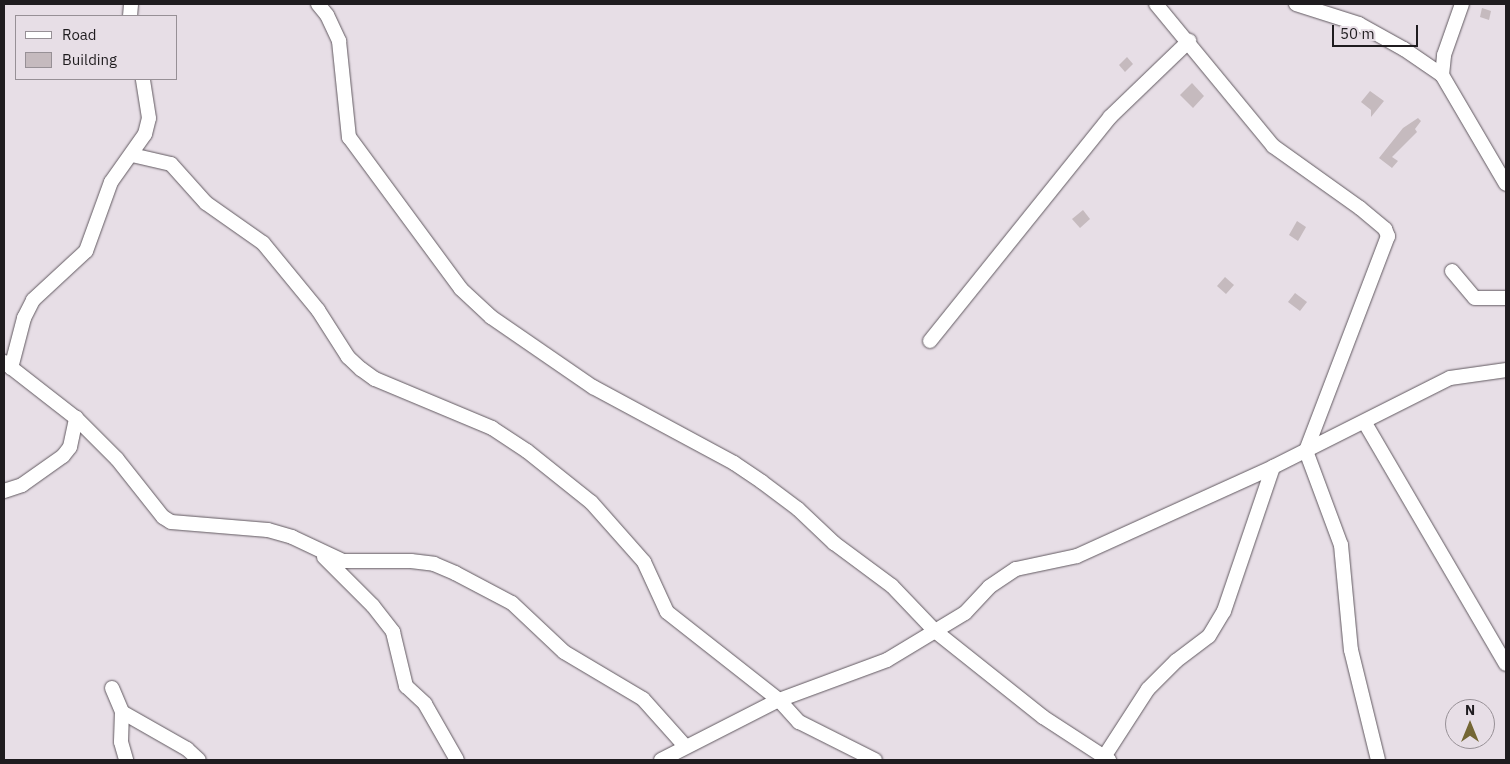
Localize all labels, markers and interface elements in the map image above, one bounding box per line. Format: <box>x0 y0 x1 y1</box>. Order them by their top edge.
legend <box>15 15 178 80</box>
scale bar <box>1335 15 1421 47</box>
text: 50 m <box>1340 24 1375 43</box>
text: Road <box>62 25 97 44</box>
text: Building <box>62 50 117 69</box>
north arrow <box>1445 699 1495 749</box>
text: N <box>1465 701 1475 719</box>

